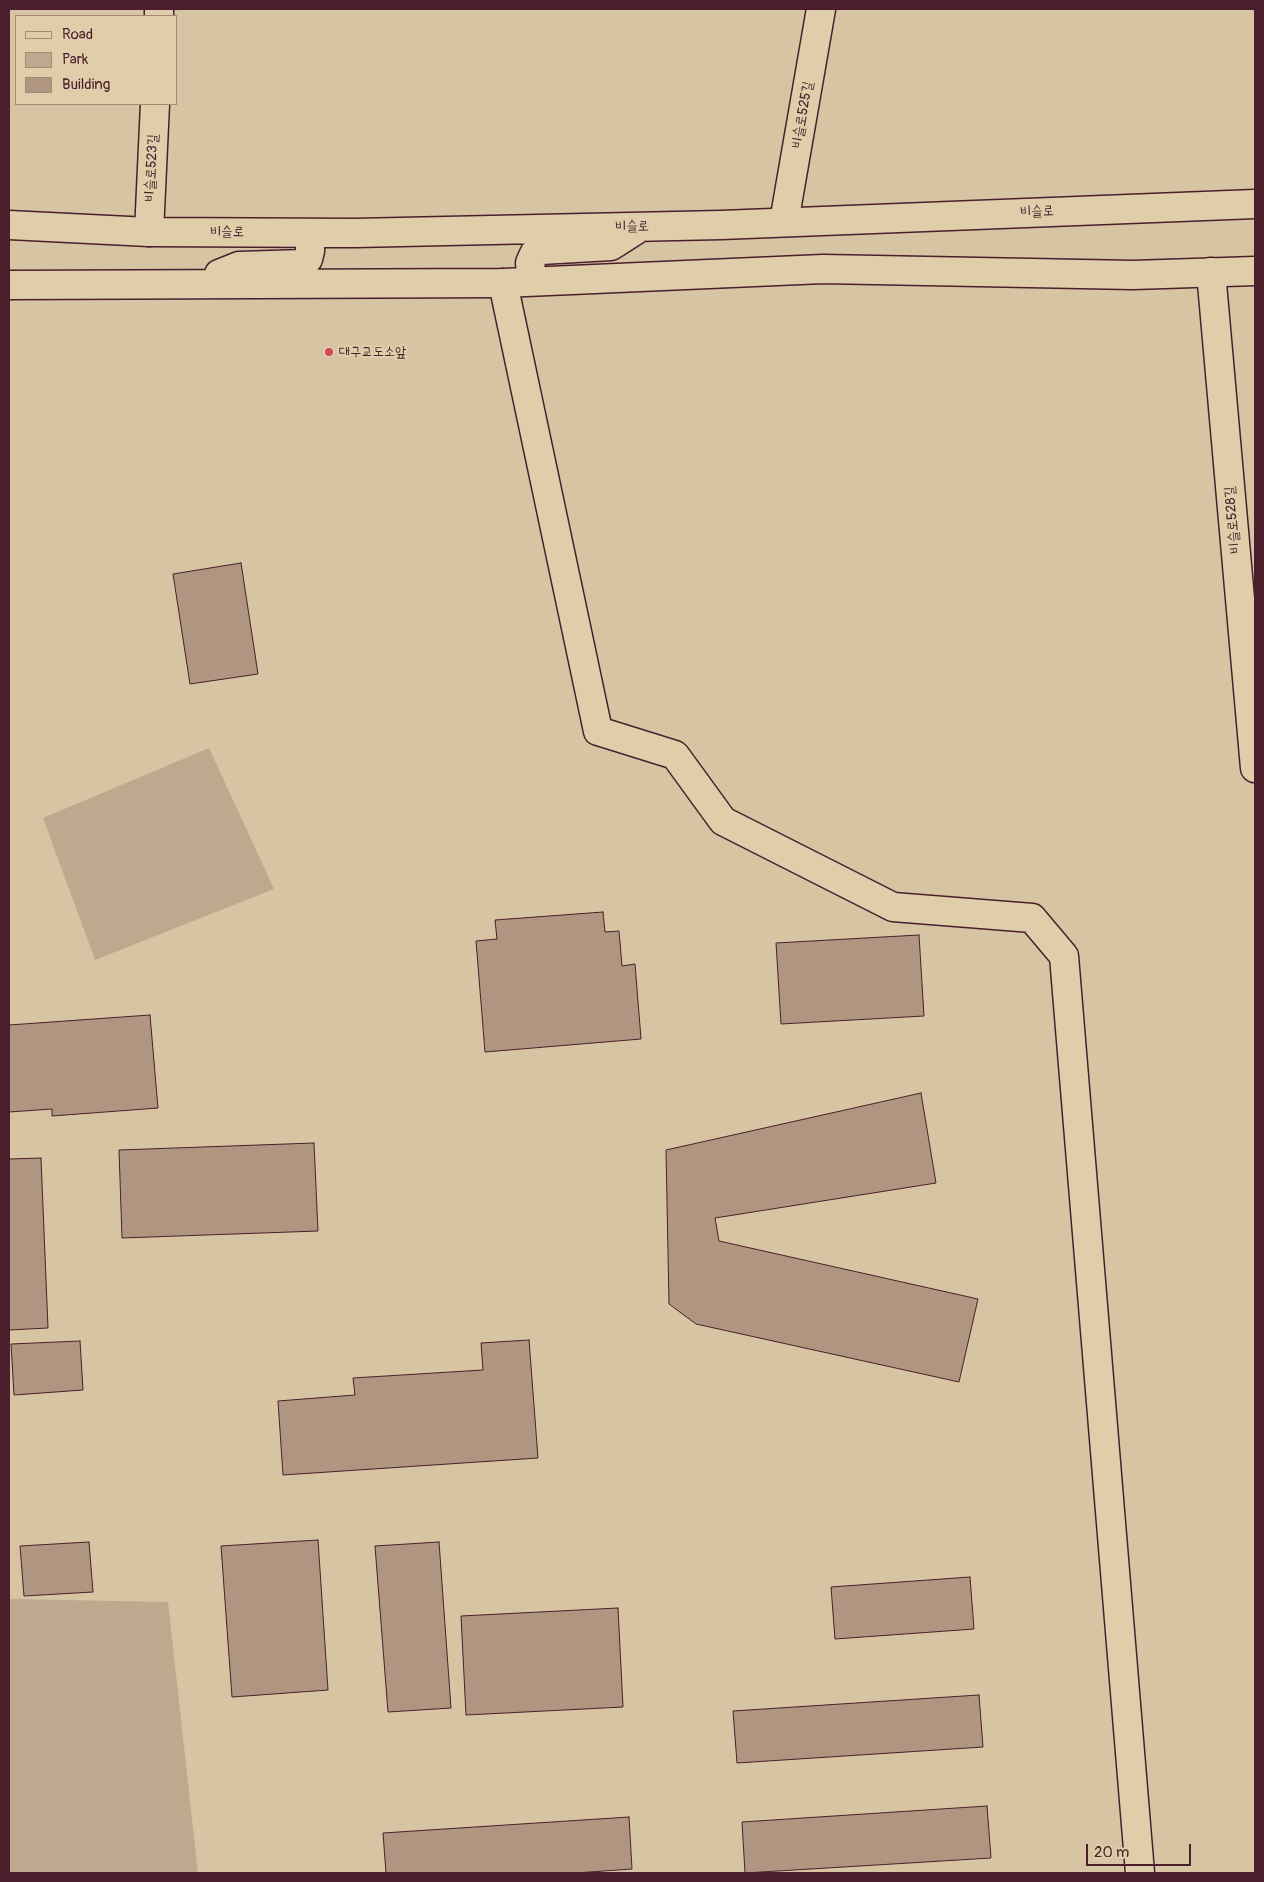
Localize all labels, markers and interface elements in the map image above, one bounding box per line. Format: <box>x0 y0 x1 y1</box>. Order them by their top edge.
legend <box>15 15 178 105</box>
text: Road <box>62 25 93 44</box>
text: Park <box>62 50 88 69</box>
text: Building <box>62 75 110 94</box>
street label: 비슬로525길 <box>789 80 817 150</box>
street label: 비슬로523길 <box>142 134 162 202</box>
street label: 비슬로 <box>1020 203 1054 221</box>
street label: 비슬로 <box>615 218 649 236</box>
street label: 비슬로 <box>210 224 244 240</box>
place label: 대구교도소앞 <box>339 344 407 360</box>
marker: 대구교도소앞 <box>323 346 335 358</box>
street label: 비슬로528길 <box>1222 486 1244 554</box>
scale bar <box>1089 1834 1194 1866</box>
text: 20 m <box>1094 1843 1129 1862</box>

